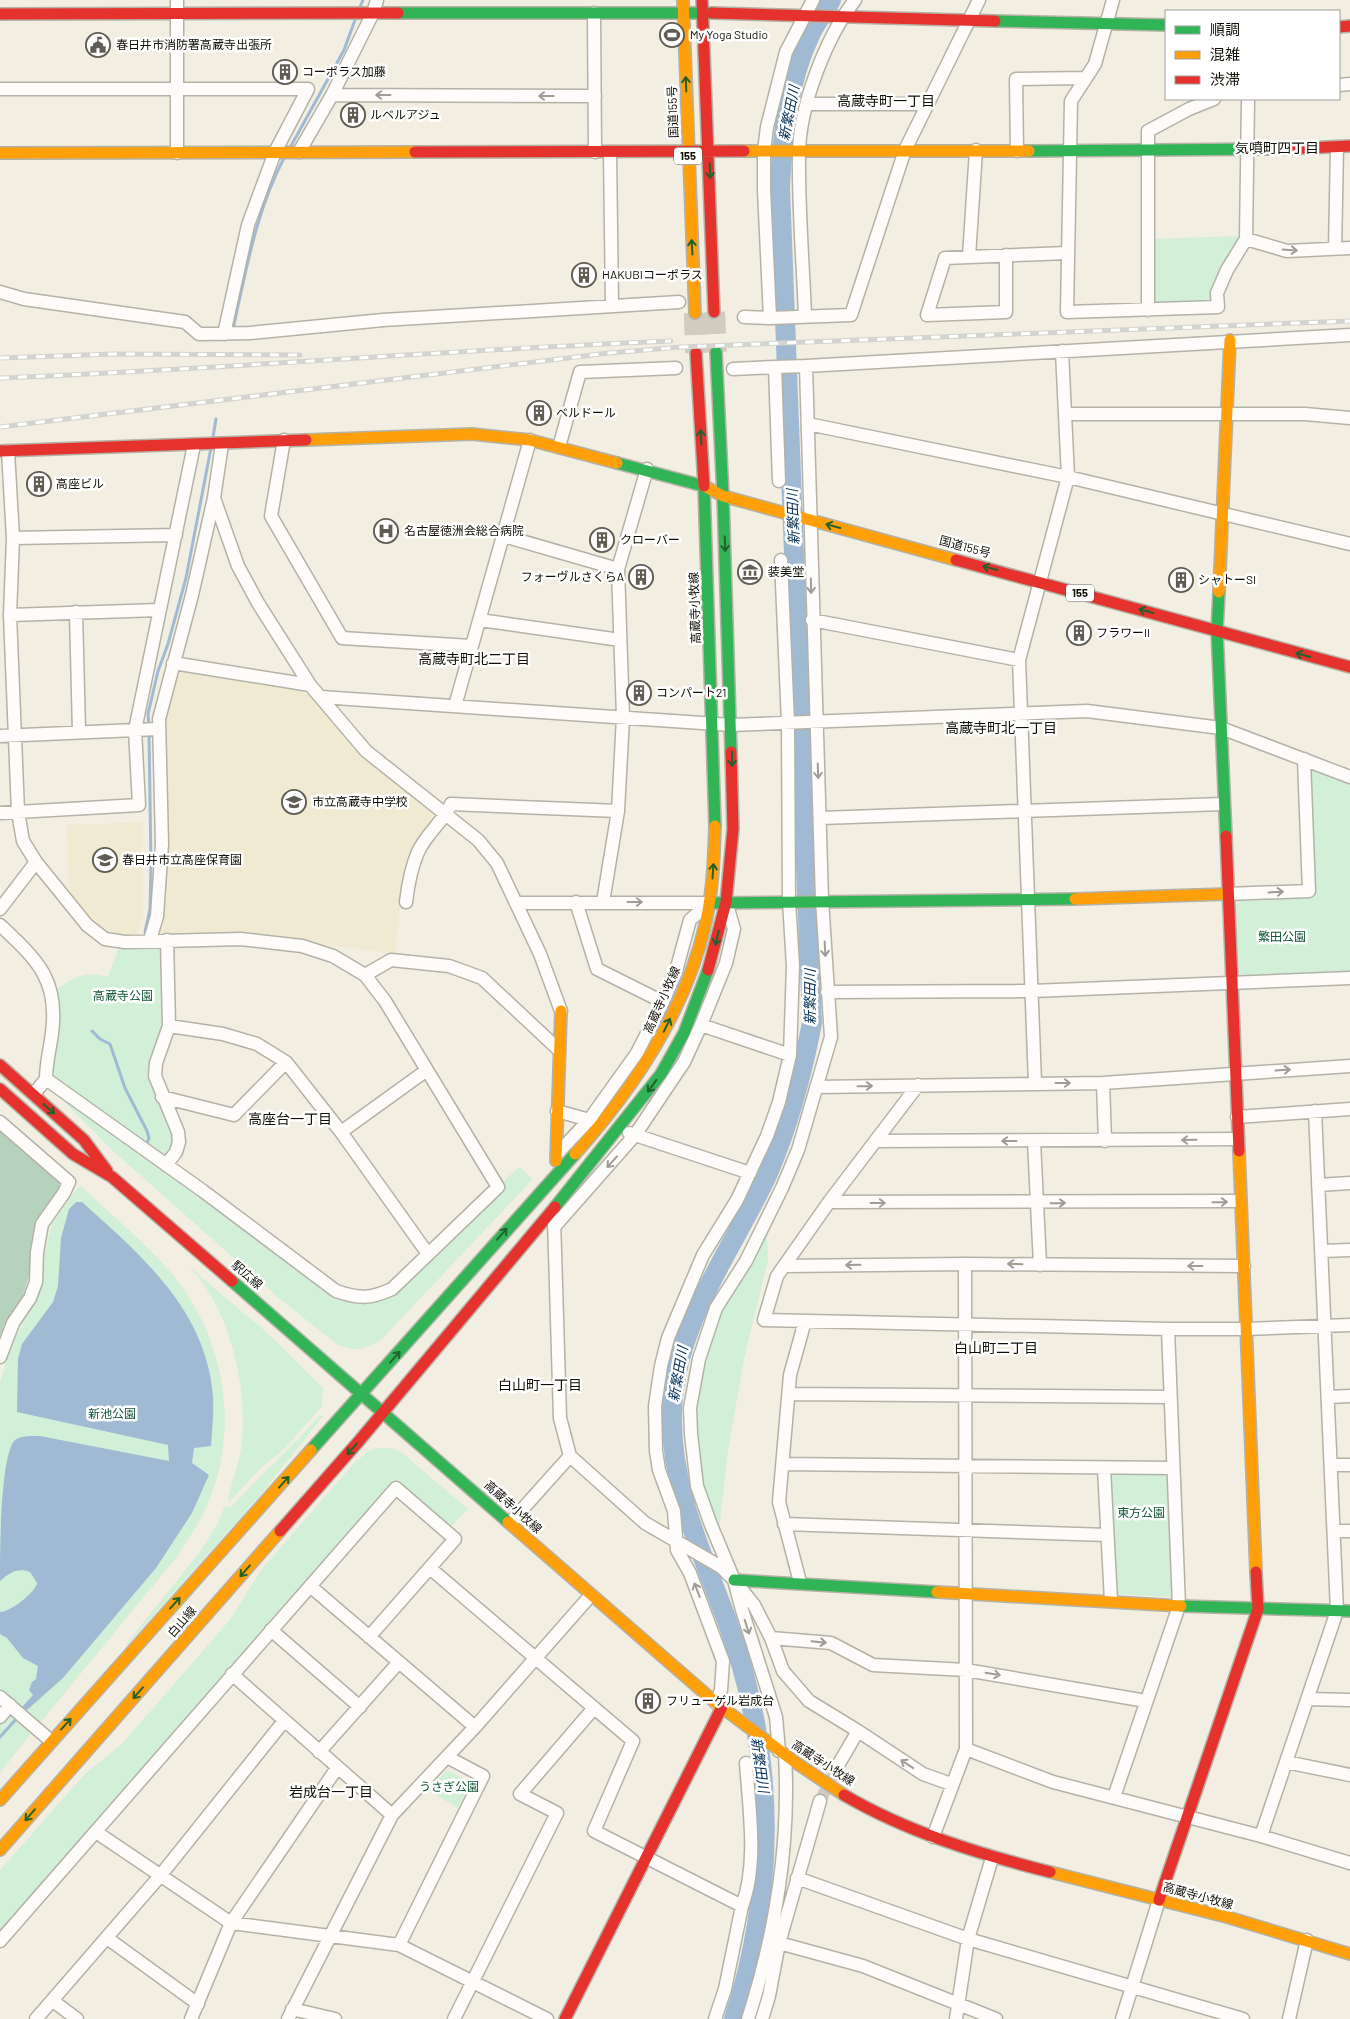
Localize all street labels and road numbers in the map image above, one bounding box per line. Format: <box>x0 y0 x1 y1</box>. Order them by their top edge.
street label: 国道155号 <box>664 86 680 139</box>
road number: 155 <box>674 148 702 164</box>
street label: 国道155号 <box>938 532 992 560</box>
street label: 高蔵寺小牧線 <box>686 572 702 644</box>
road number: 155 <box>1066 584 1094 602</box>
street label: 高蔵寺小牧線 <box>640 964 682 1035</box>
street label: 駅広線 <box>229 1257 266 1291</box>
street label: 高蔵寺小牧線 <box>482 1477 545 1536</box>
street label: 白山線 <box>164 1603 198 1640</box>
street label: 高蔵寺小牧線 <box>790 1737 858 1788</box>
street label: 高蔵寺小牧線 <box>1162 1879 1235 1911</box>

